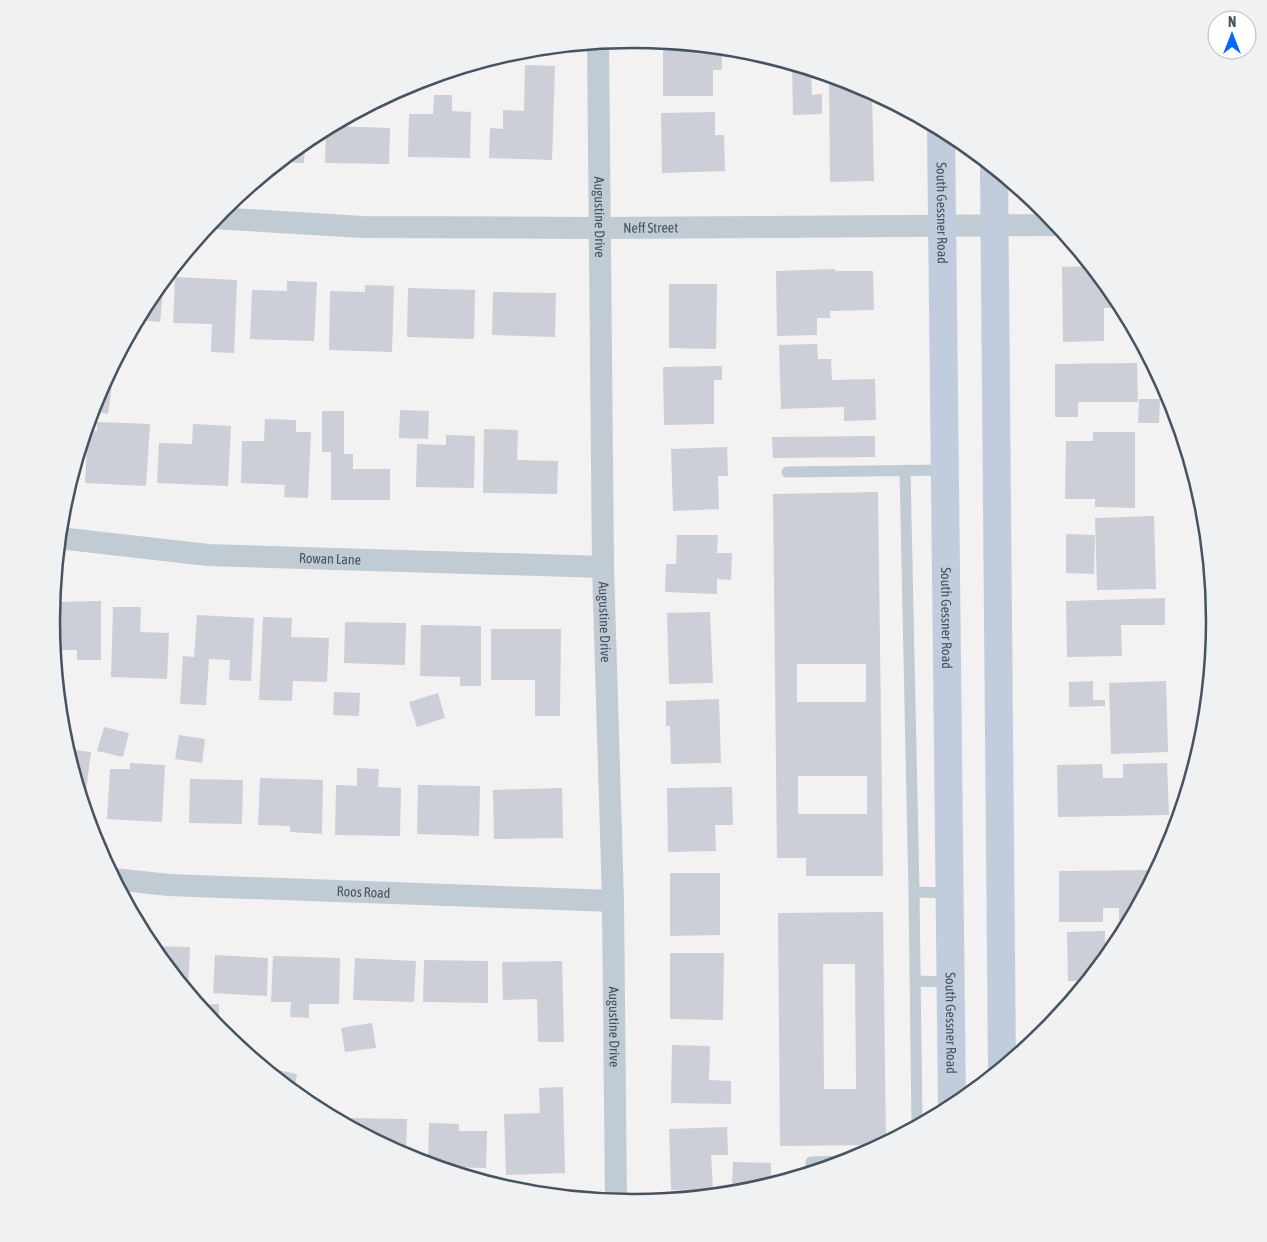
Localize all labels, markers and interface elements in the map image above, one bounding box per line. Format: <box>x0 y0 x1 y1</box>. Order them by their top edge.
north arrow <box>1207 10 1257 60</box>
text: N <box>1228 14 1236 30</box>
street label: South Gessner Road <box>933 162 951 264</box>
street label: Augustine Drive <box>591 176 608 258</box>
street label: Neff Street <box>623 219 678 236</box>
street label: Rowan Lane <box>299 550 361 568</box>
street label: South Gessner Road <box>938 567 955 669</box>
street label: Augustine Drive <box>595 581 614 663</box>
street label: Roos Road <box>336 883 391 901</box>
street label: South Gessner Road <box>942 972 960 1074</box>
street label: Augustine Drive <box>606 986 623 1067</box>

